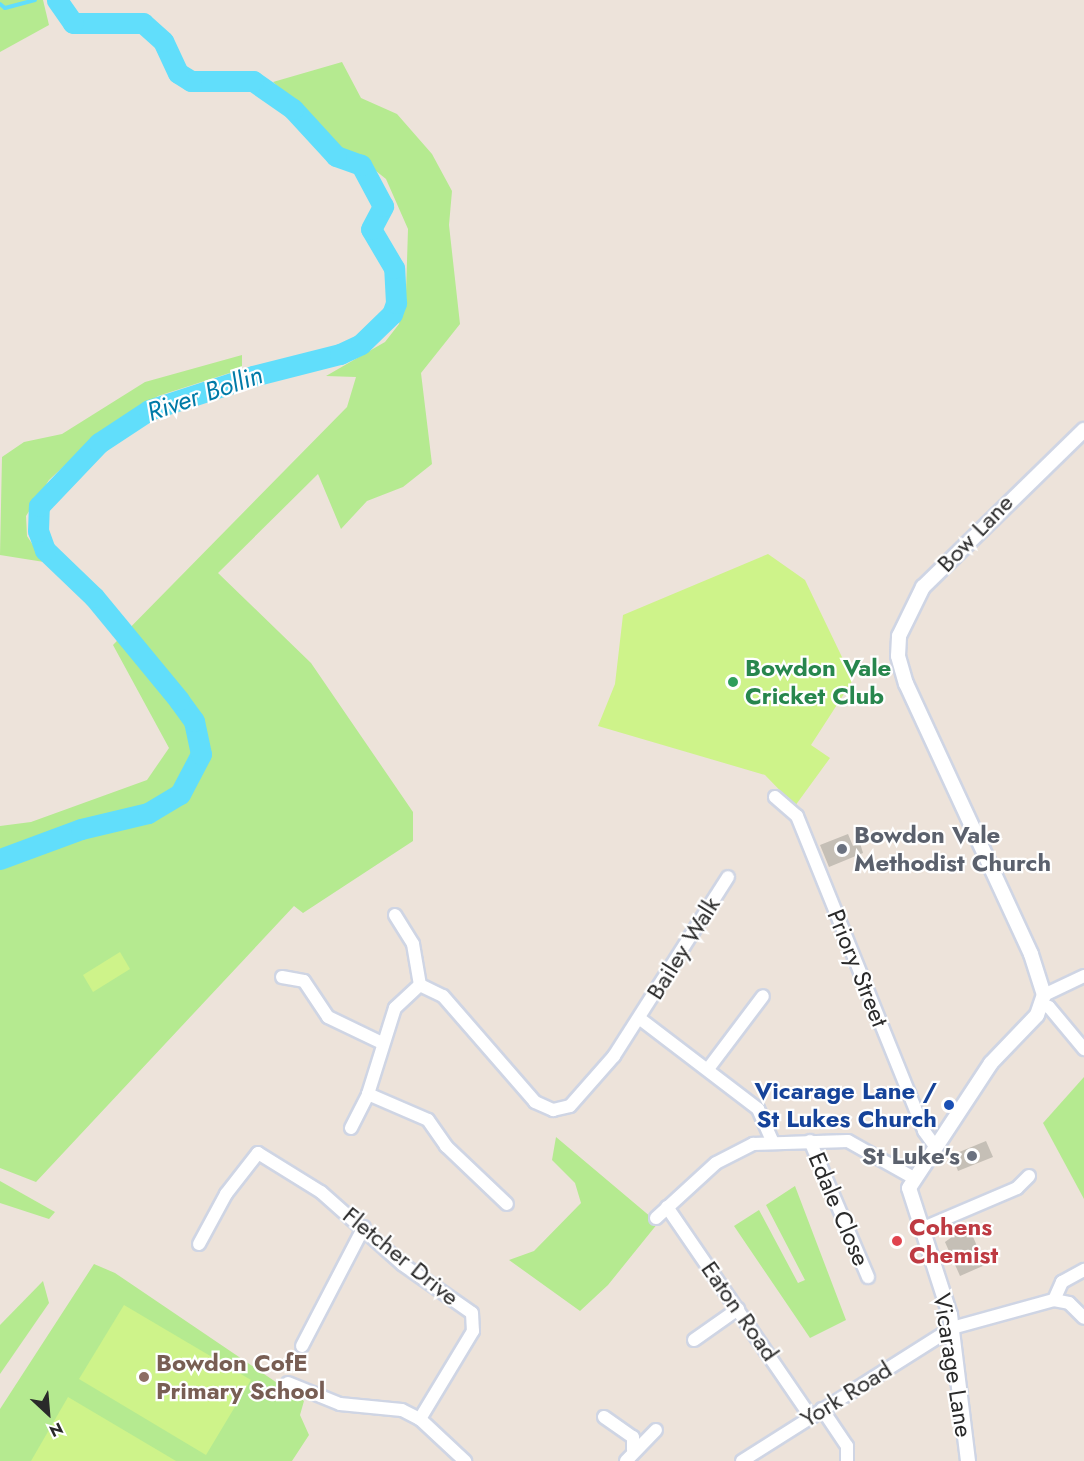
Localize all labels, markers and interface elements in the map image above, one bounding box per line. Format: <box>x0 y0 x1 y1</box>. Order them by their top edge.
water label: River Bollin <box>143 360 267 428</box>
street label: Bow Lane <box>931 488 1019 578</box>
place label: Bowdon Vale Cricket Club <box>745 654 891 710</box>
marker: Bowdon Vale Cricket Club <box>726 675 740 689</box>
place label: Bowdon Vale Methodist Church <box>854 821 1051 877</box>
marker: Bowdon Vale Methodist Church <box>835 842 849 856</box>
street label: Bailey Walk <box>640 891 726 1005</box>
street label: Priory Street <box>821 905 895 1031</box>
place label: Vicarage Lane / St Lukes Church <box>755 1077 937 1133</box>
marker: Vicarage Lane / St Lukes Church <box>942 1098 956 1112</box>
place label: St Luke's <box>862 1142 960 1170</box>
street label: Edale Close <box>802 1148 876 1270</box>
marker: St Luke's <box>965 1149 979 1163</box>
street label: Fletcher Drive <box>337 1200 465 1312</box>
place label: Cohens Chemist <box>909 1213 998 1269</box>
marker: Cohens Chemist <box>890 1234 904 1248</box>
street label: Eaton Road <box>695 1256 785 1366</box>
street label: Vicarage Lane <box>927 1291 979 1439</box>
place label: Bowdon CofE Primary School <box>156 1349 325 1405</box>
street label: York Road <box>795 1355 897 1433</box>
marker: Bowdon CofE Primary School <box>137 1370 151 1384</box>
north arrow <box>18 1383 78 1443</box>
text: N <box>45 1417 67 1443</box>

